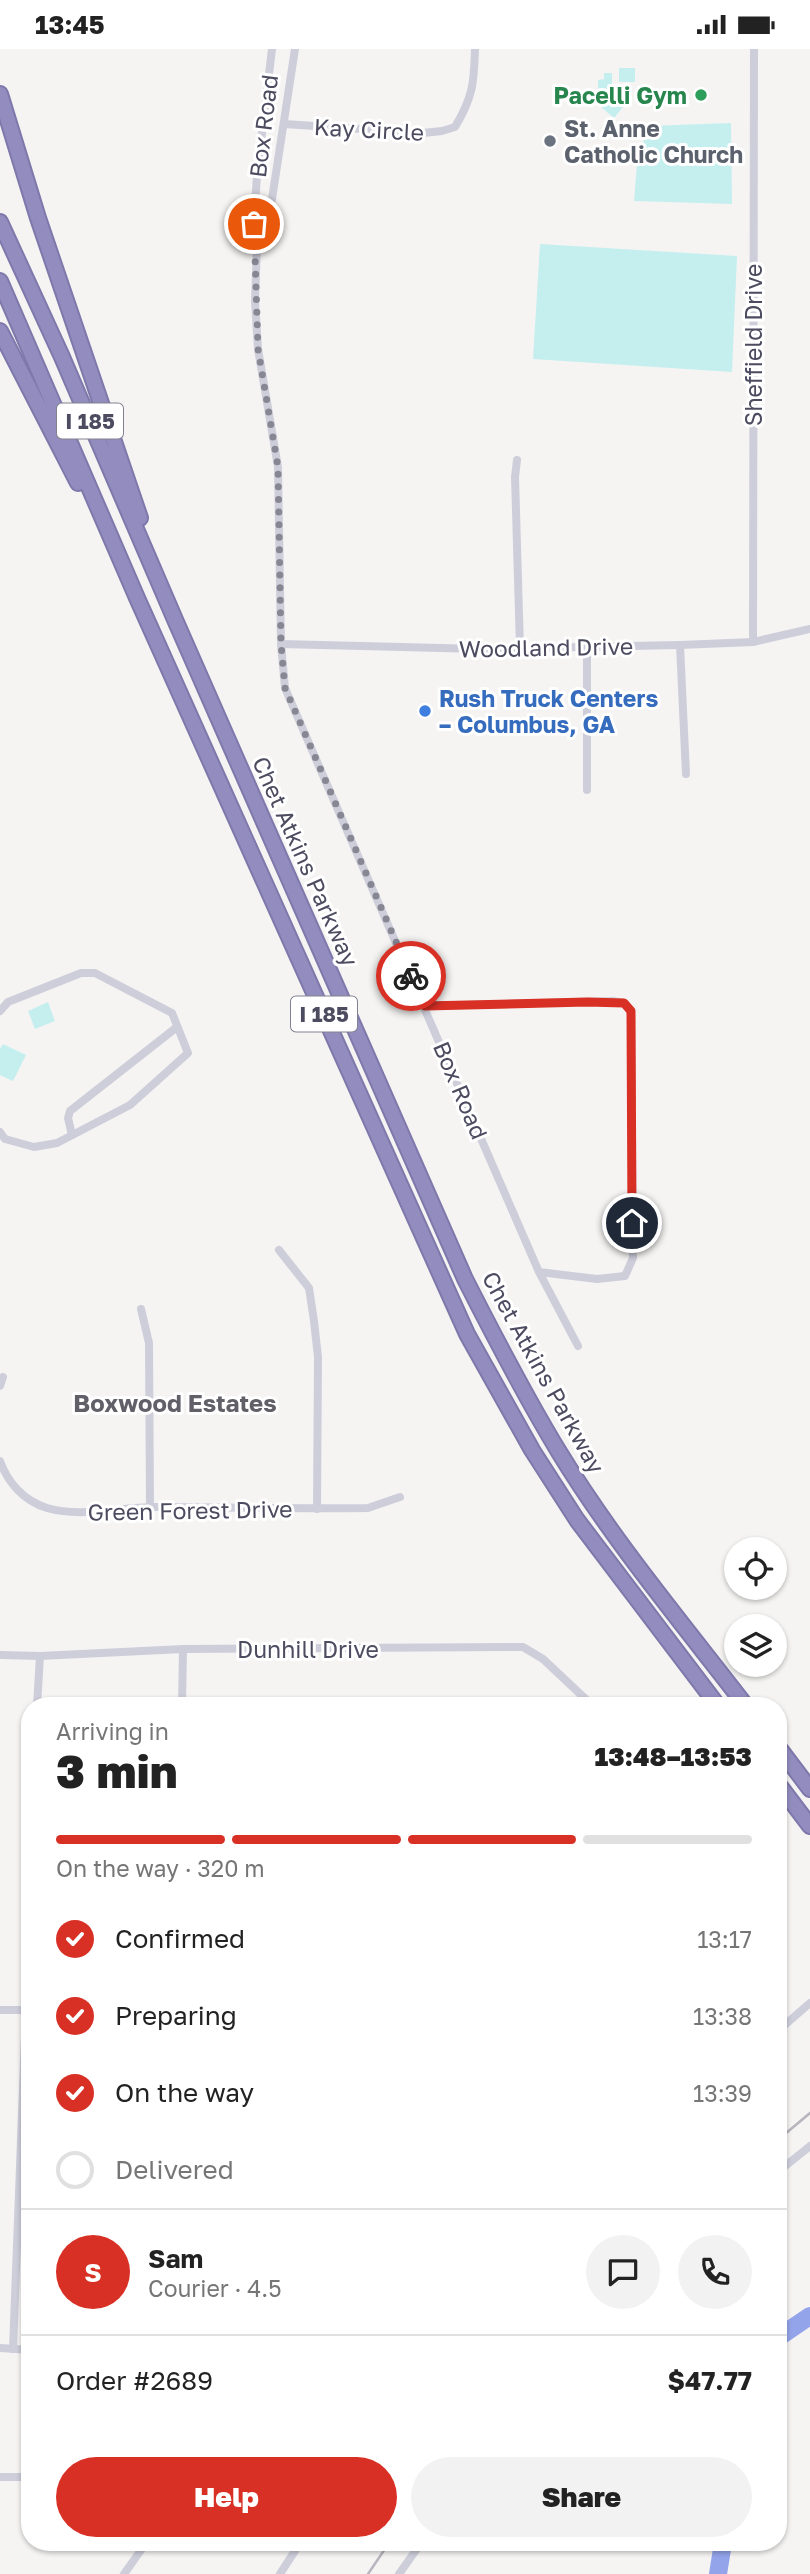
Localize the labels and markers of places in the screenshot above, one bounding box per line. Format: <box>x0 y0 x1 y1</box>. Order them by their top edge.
place label: Pacelli Gym <box>554 81 687 109</box>
marker: Pacelli Gym <box>693 87 709 103</box>
place label: St. Anne Catholic Church <box>564 114 743 168</box>
marker: St. Anne Catholic Church <box>542 133 558 149</box>
pin <box>224 194 284 254</box>
place label: Rush Truck Centers – Columbus, GA <box>439 684 658 738</box>
marker: Rush Truck Centers – Columbus, GA <box>417 703 433 719</box>
pin <box>602 1193 662 1253</box>

